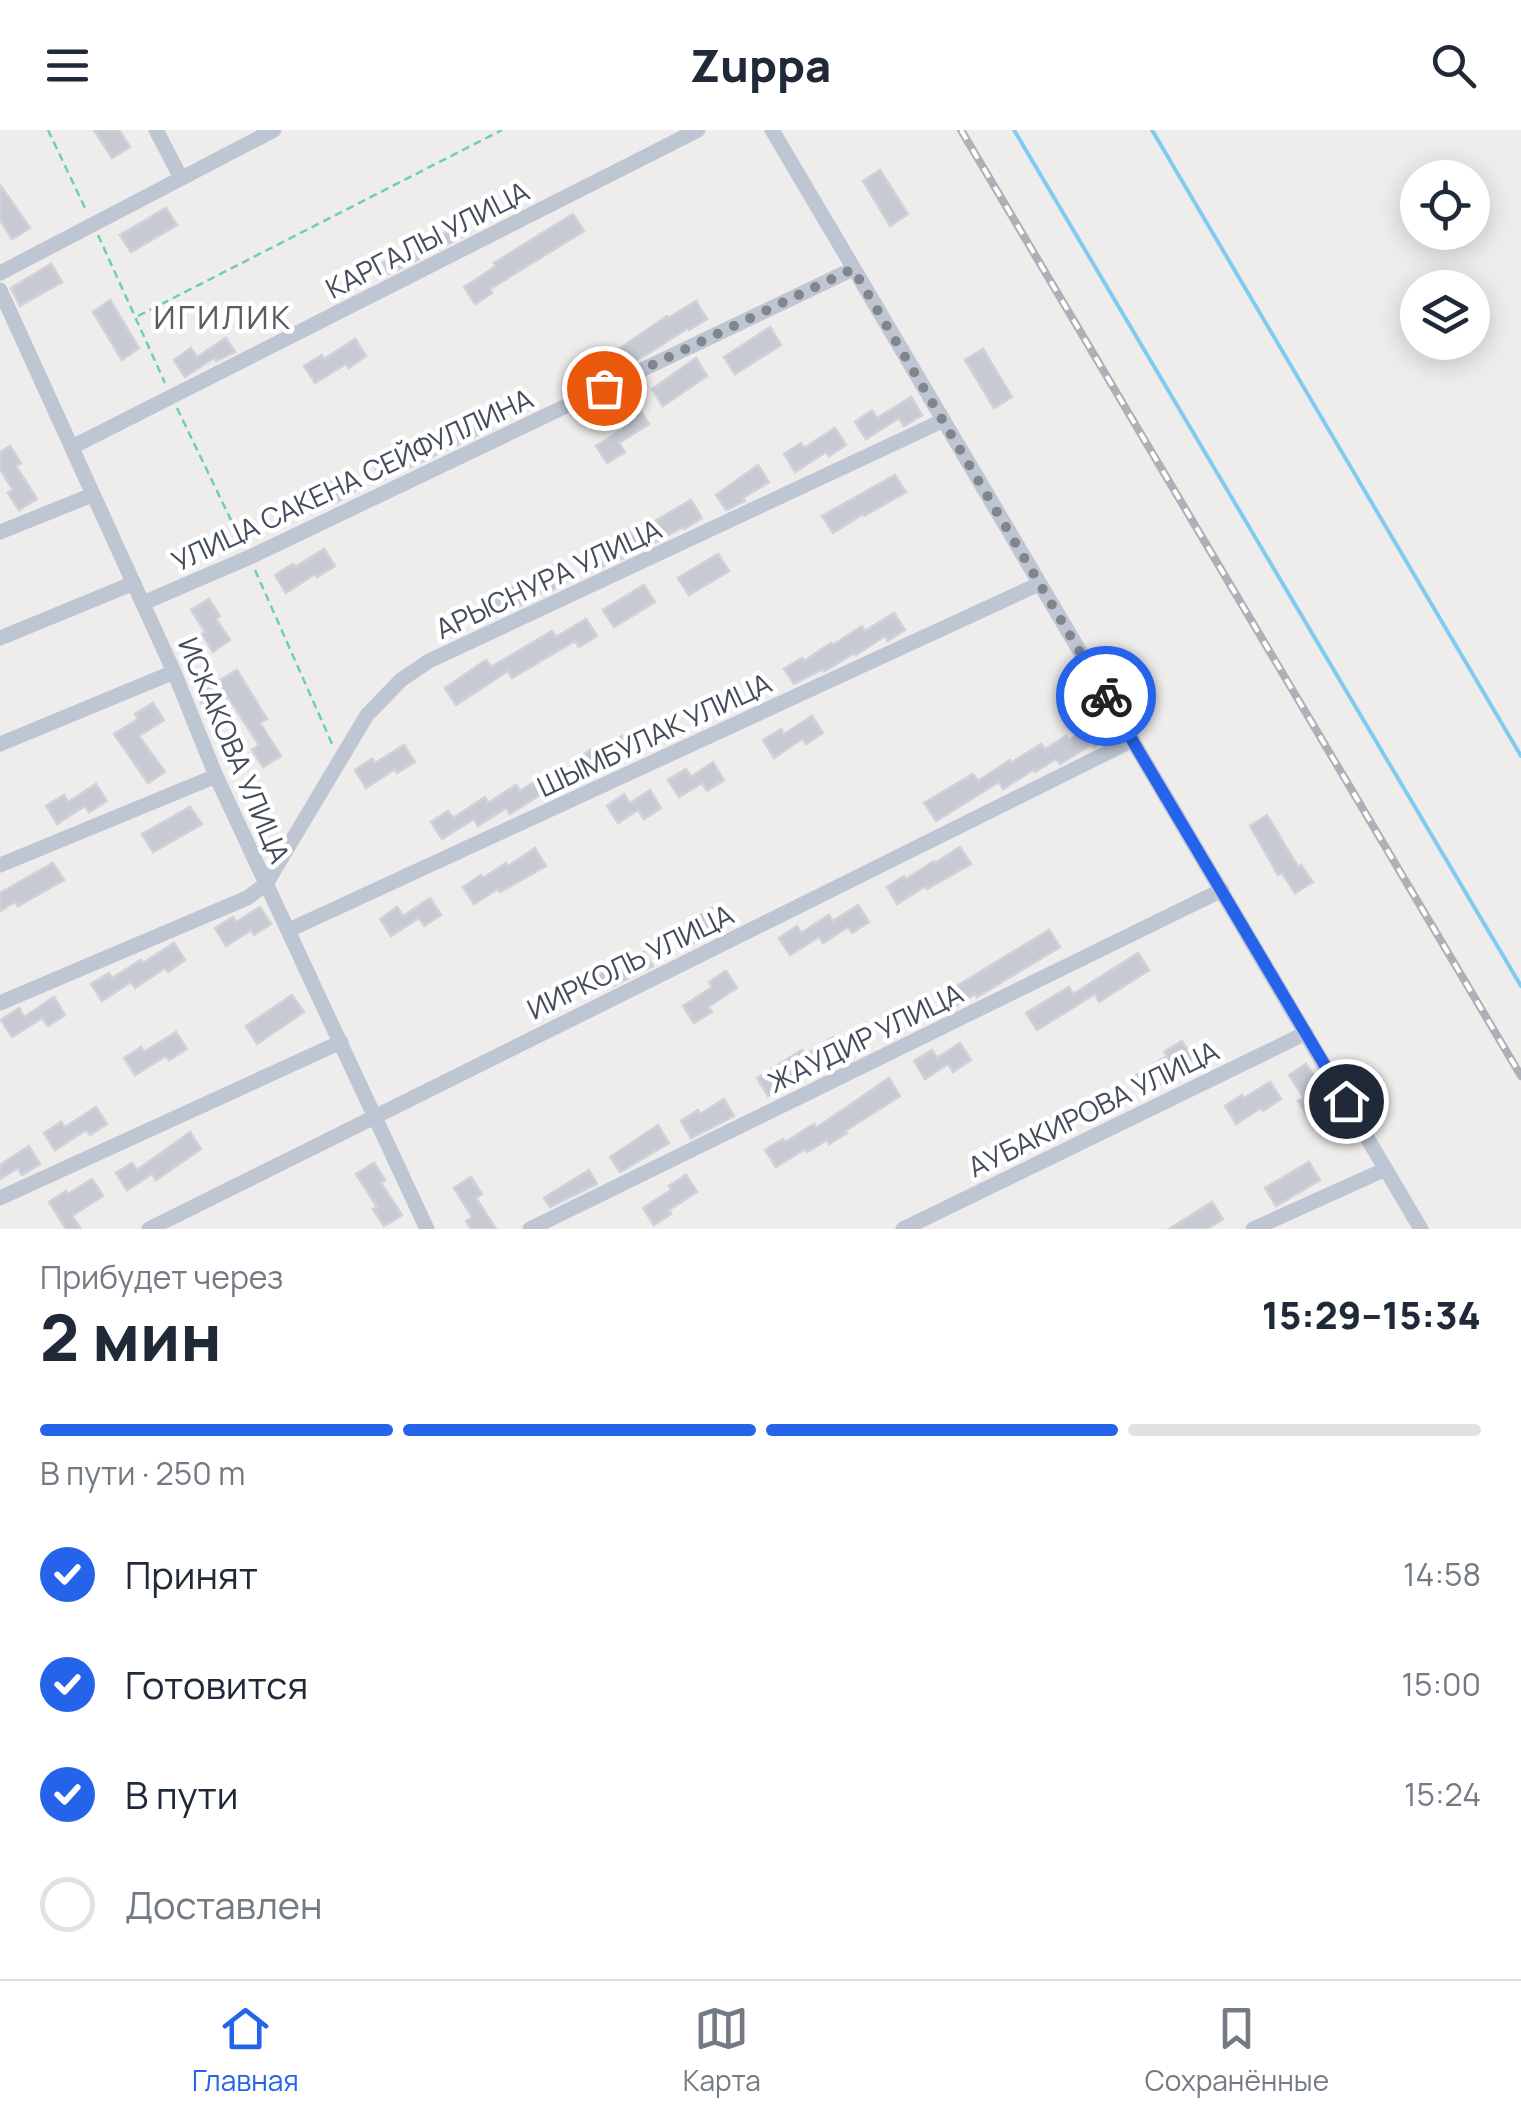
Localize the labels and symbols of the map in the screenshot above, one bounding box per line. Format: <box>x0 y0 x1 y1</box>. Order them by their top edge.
street label: КАРГАЛЫ УЛИЦА <box>319 171 535 307</box>
district label: ИГИЛИК <box>153 295 293 339</box>
pin <box>562 346 647 431</box>
street label: УЛИЦА САКЕНА СЕЙФУЛЛИНА <box>165 378 539 580</box>
street label: АРЫСНУРА УЛИЦА <box>429 509 667 647</box>
street label: ИСКАКОВА УЛИЦА <box>170 631 300 869</box>
courier <box>1056 646 1156 746</box>
street label: ШЫМБУЛАК УЛИЦА <box>531 663 778 805</box>
street label: ИИРКОЛЬ УЛИЦА <box>521 894 740 1027</box>
street label: ЖАУДИР УЛИЦА <box>761 973 969 1101</box>
street label: АУБАКИРОВА УЛИЦА <box>961 1031 1225 1185</box>
pin <box>1304 1059 1389 1144</box>

